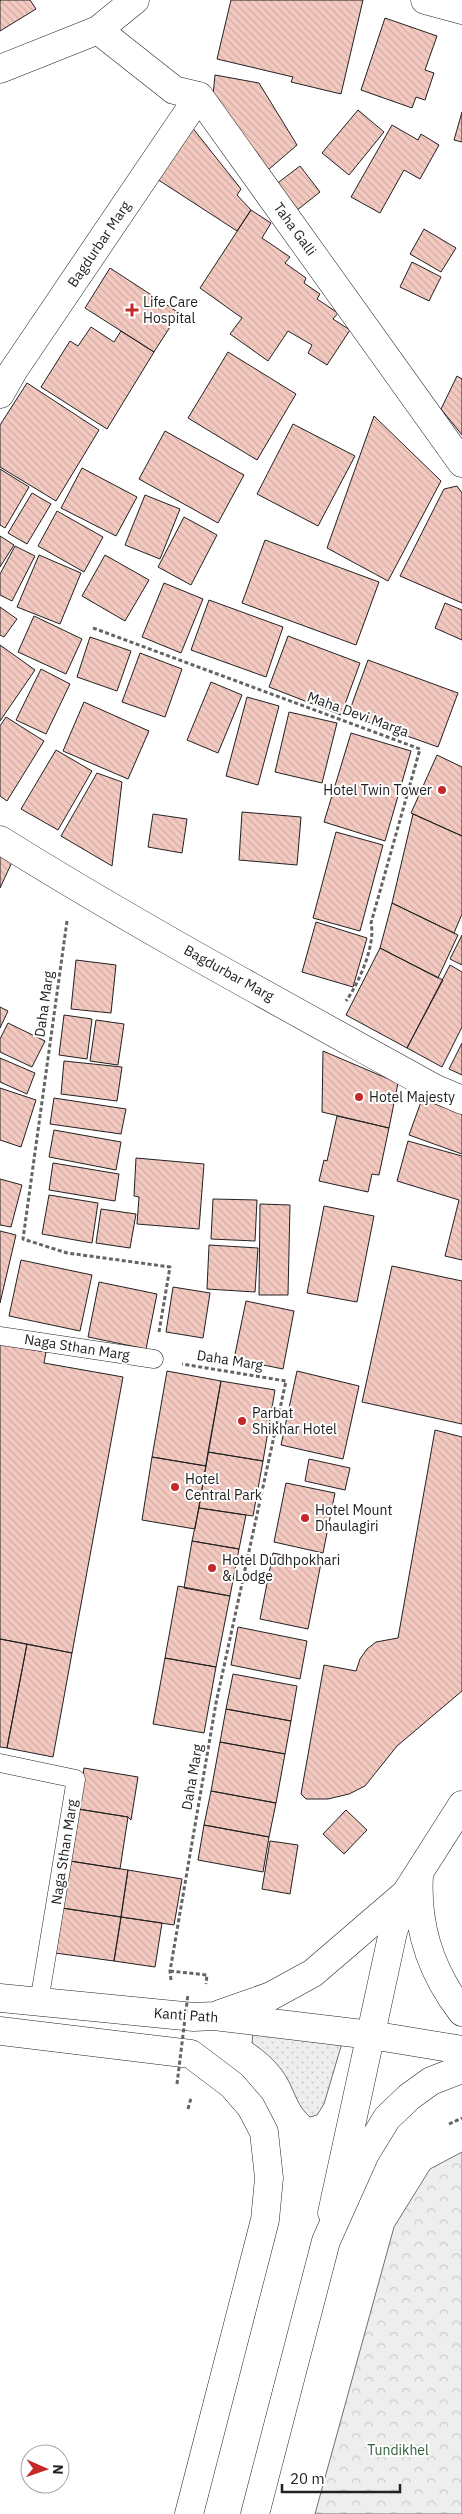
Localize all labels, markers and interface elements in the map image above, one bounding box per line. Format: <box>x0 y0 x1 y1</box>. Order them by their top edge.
street label: Bagdurbar Marg <box>64 197 135 291</box>
street label: Taha Galli <box>270 199 320 259</box>
place label: Life Care Hospital <box>143 293 198 327</box>
marker: Life Care Hospital <box>125 303 139 317</box>
street label: Maha Devi Marga <box>305 687 412 741</box>
place label: Hotel Twin Tower <box>323 781 432 799</box>
marker: Hotel Twin Tower <box>436 784 448 796</box>
street label: Bagdurbar Marg <box>181 941 278 1005</box>
street label: Daha Marg <box>30 969 58 1038</box>
place label: Hotel Majesty <box>369 1088 455 1106</box>
marker: Hotel Majesty <box>353 1091 365 1103</box>
street label: Naga Sthan Marg <box>23 1330 131 1364</box>
street label: Daha Marg <box>196 1346 265 1374</box>
place label: Parbat Shikhar Hotel <box>252 1404 337 1438</box>
marker: Parbat Shikhar Hotel <box>236 1415 248 1427</box>
place label: Hotel Central Park <box>185 1470 263 1504</box>
marker: Hotel Central Park <box>169 1481 181 1493</box>
place label: Hotel Mount Dhaulagiri <box>315 1501 393 1535</box>
marker: Hotel Mount Dhaulagiri <box>299 1512 311 1524</box>
place label: Hotel Dudhpokhari & Lodge <box>222 1551 340 1585</box>
marker: Hotel Dudhpokhari & Lodge <box>206 1562 218 1574</box>
street label: Daha Marg <box>177 1742 207 1811</box>
street label: Naga Sthan Marg <box>47 1798 81 1906</box>
street label: Kanti Path <box>153 2004 219 2026</box>
park label: Tundikhel <box>367 2441 429 2459</box>
north arrow <box>20 2444 70 2494</box>
scale bar <box>282 2462 400 2494</box>
text: N <box>49 2464 67 2475</box>
text: 20 m <box>290 2469 325 2488</box>

